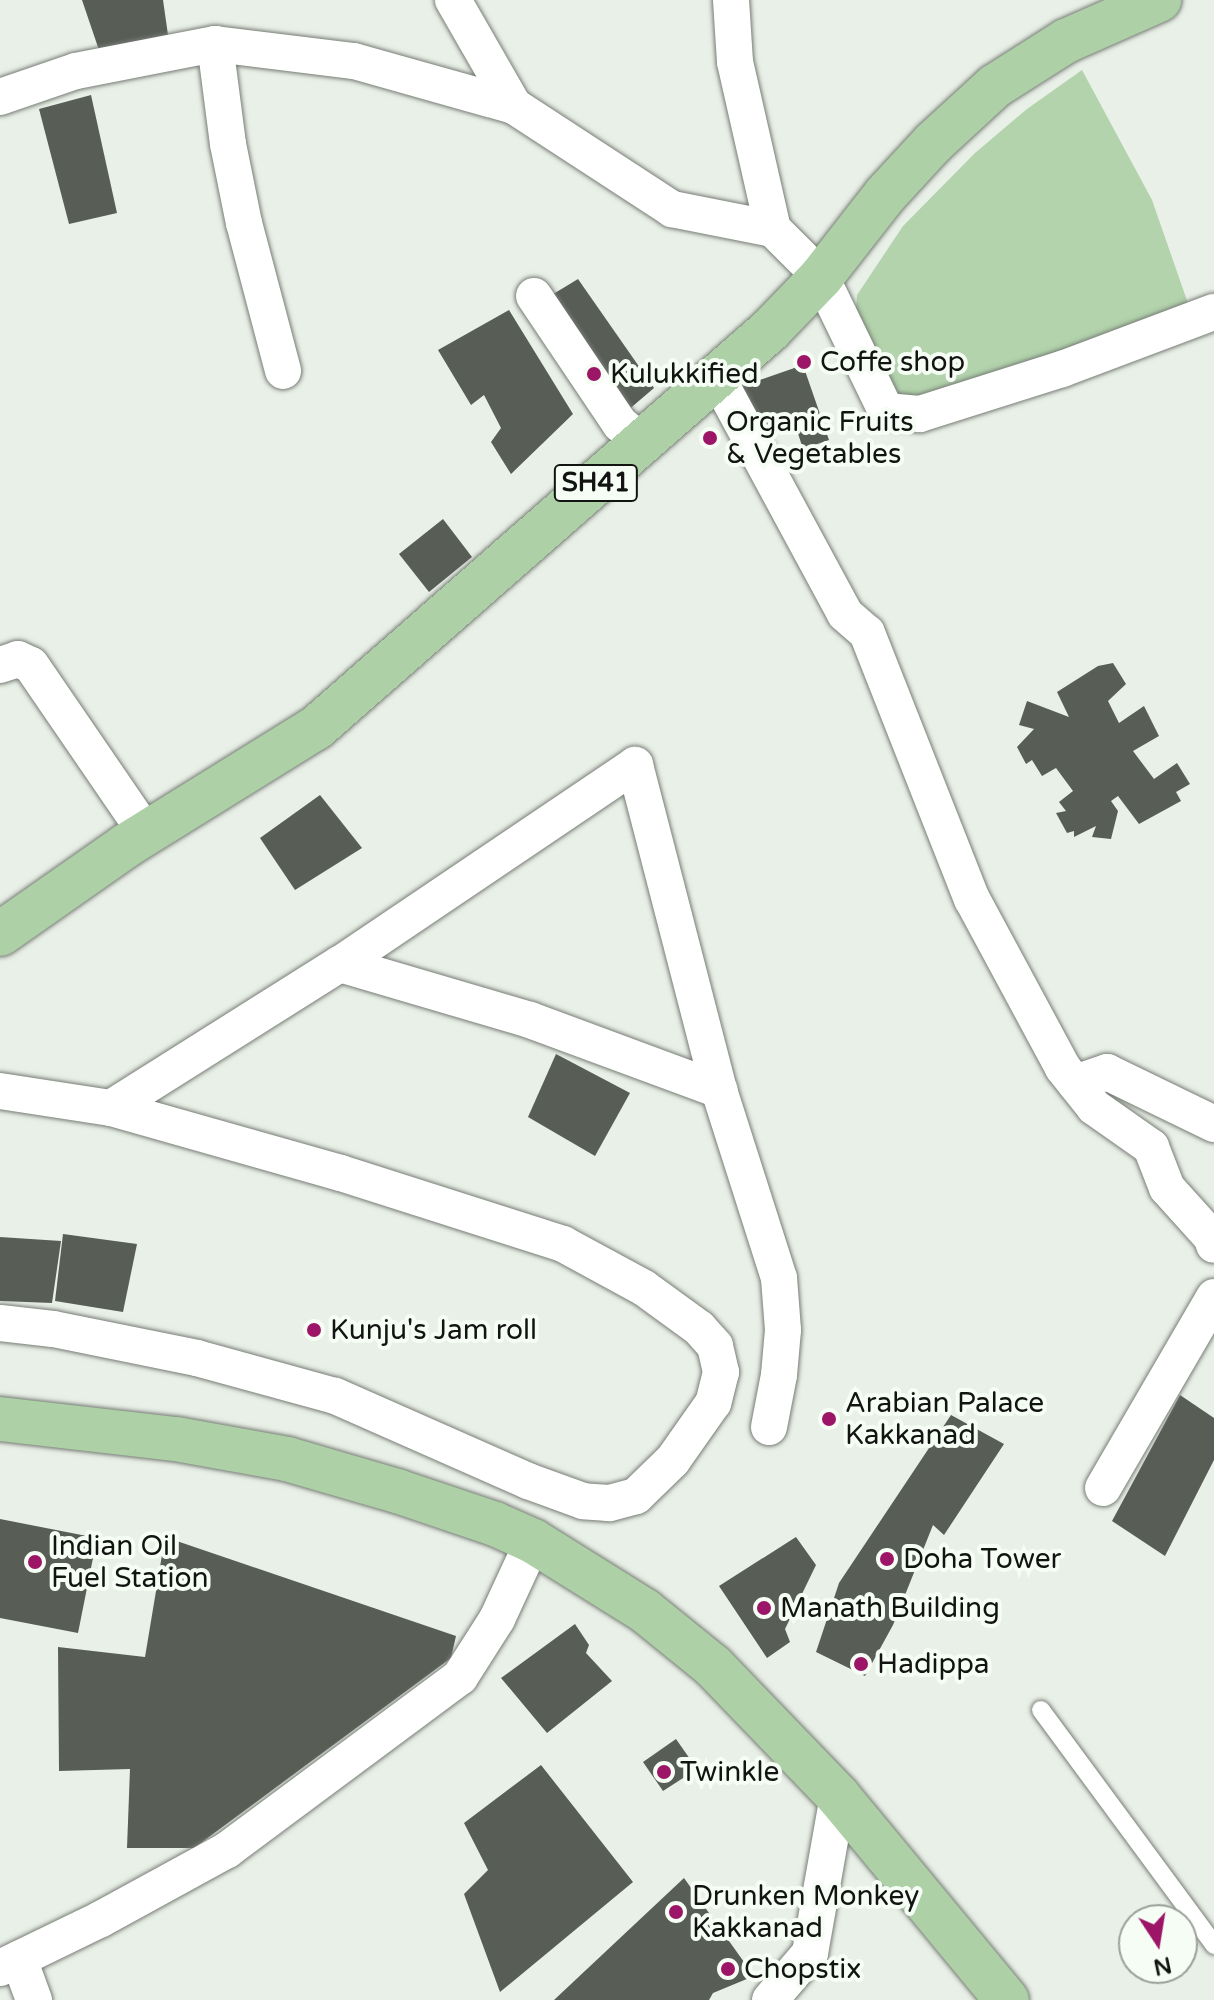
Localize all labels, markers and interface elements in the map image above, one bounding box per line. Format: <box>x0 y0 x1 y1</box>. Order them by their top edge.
place label: Coffe shop <box>820 345 965 379</box>
marker: Coffe shop <box>795 353 813 371</box>
place label: Kulukkified <box>610 357 759 391</box>
marker: Kulukkified <box>585 365 603 383</box>
place label: Organic Fruits & Vegetables <box>726 405 914 471</box>
marker: Organic Fruits & Vegetables <box>701 429 719 447</box>
road number: SH41 <box>552 461 640 505</box>
place label: Kunju's Jam roll <box>330 1313 537 1347</box>
marker: Kunju's Jam roll <box>305 1321 323 1339</box>
place label: Arabian Palace Kakkanad <box>845 1386 1044 1452</box>
marker: Arabian Palace Kakkanad <box>820 1410 838 1428</box>
place label: Indian Oil Fuel Station <box>51 1529 209 1595</box>
place label: Doha Tower <box>903 1542 1061 1576</box>
marker: Doha Tower <box>878 1550 896 1568</box>
marker: Indian Oil Fuel Station <box>26 1553 44 1571</box>
place label: Manath Building <box>780 1591 1000 1625</box>
marker: Manath Building <box>755 1599 773 1617</box>
place label: Hadippa <box>877 1647 990 1681</box>
marker: Hadippa <box>852 1655 870 1673</box>
place label: Twinkle <box>680 1755 779 1789</box>
marker: Twinkle <box>655 1763 673 1781</box>
place label: Drunken Monkey Kakkanad <box>692 1879 919 1945</box>
marker: Drunken Monkey Kakkanad <box>667 1903 685 1921</box>
north arrow <box>1118 1904 1198 1984</box>
text: N <box>1151 1951 1174 1980</box>
place label: Chopstix <box>744 1952 861 1986</box>
marker: Chopstix <box>719 1960 737 1978</box>

